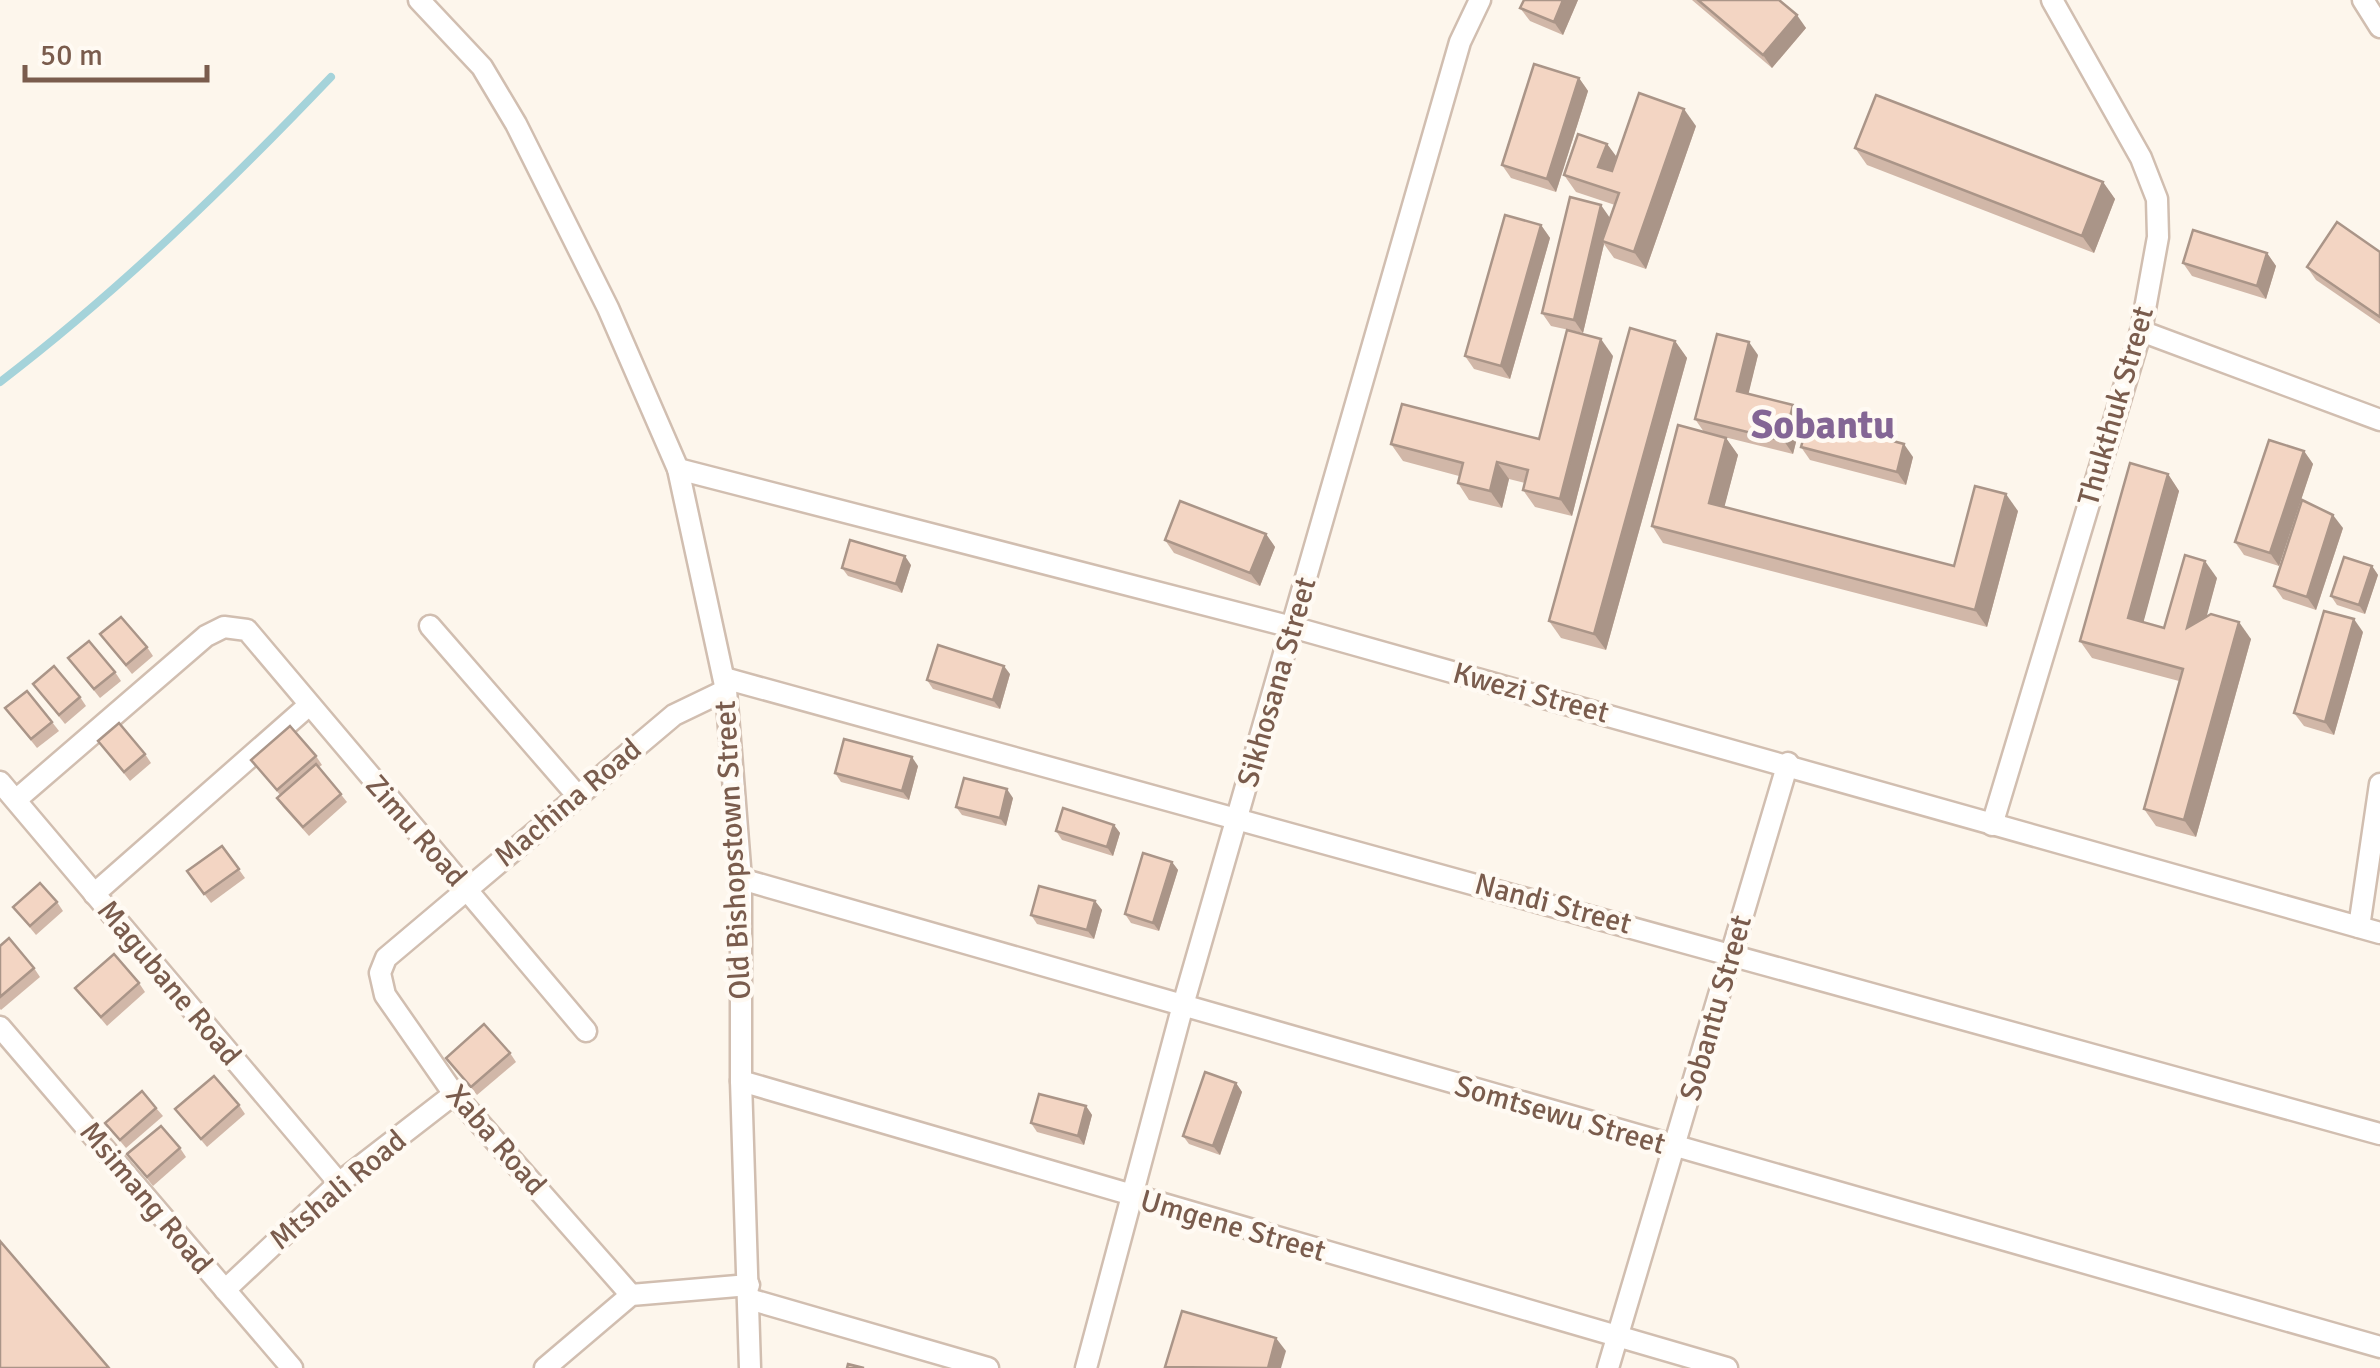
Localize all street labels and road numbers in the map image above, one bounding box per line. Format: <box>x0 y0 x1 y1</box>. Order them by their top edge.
street label: Thukthuk Street <box>2070 302 2162 510</box>
street label: Sikhosana Street <box>1229 573 1325 791</box>
street label: Kwezi Street <box>1449 654 1613 732</box>
street label: Old Bishopstown Street <box>707 699 759 1001</box>
street label: Machina Road <box>487 731 649 875</box>
street label: Zimu Road <box>357 767 475 895</box>
street label: Nandi Street <box>1471 865 1635 943</box>
street label: Magubane Road <box>89 893 249 1073</box>
street label: Sobantu Street <box>1672 911 1760 1105</box>
street label: Somtsewu Street <box>1450 1067 1670 1163</box>
street label: Xaba Road <box>438 1077 554 1203</box>
street label: Msimang Road <box>72 1114 220 1282</box>
street label: Mtshali Road <box>262 1122 414 1258</box>
street label: Umgene Street <box>1136 1182 1330 1270</box>

